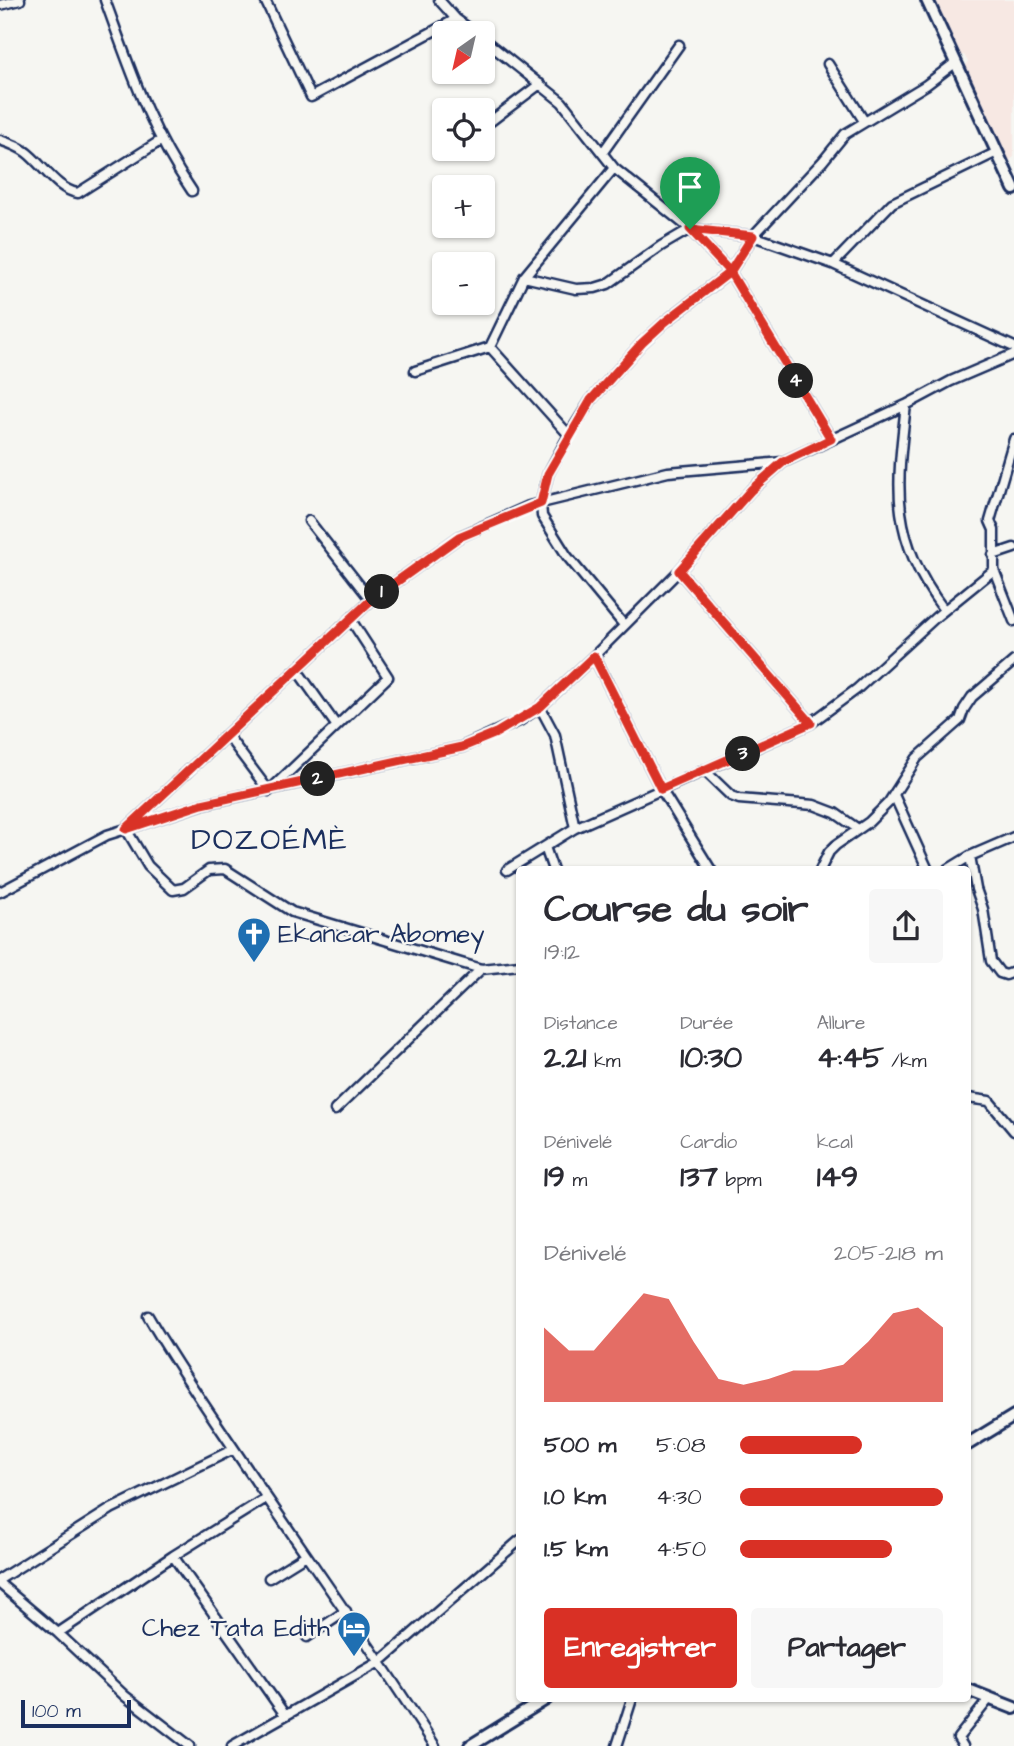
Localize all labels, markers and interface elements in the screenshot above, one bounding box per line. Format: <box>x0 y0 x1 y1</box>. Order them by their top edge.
north arrow <box>432 21 495 84</box>
map controls <box>432 21 495 315</box>
button: locate <box>432 98 495 161</box>
pin <box>660 157 720 229</box>
icon: arrive <box>671 168 709 206</box>
button: + <box>432 175 495 238</box>
button: − <box>432 252 495 315</box>
pin: 4 <box>778 364 814 398</box>
text: 4 <box>789 367 802 394</box>
pin: 1 <box>364 574 400 610</box>
text: 1 <box>380 578 383 605</box>
pin: 3 <box>726 736 760 772</box>
text: 3 <box>738 740 747 767</box>
pin: 2 <box>300 762 336 796</box>
text: 2 <box>312 765 323 792</box>
district label: DOZOÉMÈ <box>191 819 349 861</box>
text: Course du soir <box>544 884 809 936</box>
button: share <box>869 889 943 963</box>
church icon: Ekancar Abomey <box>235 915 273 964</box>
place label: Ekancar Abomey <box>278 916 484 954</box>
text: 19:12 <box>544 936 580 968</box>
text: Distance <box>544 1010 618 1037</box>
text: Durée <box>680 1010 733 1037</box>
text: Allure <box>817 1010 865 1037</box>
text: 2.21 <box>544 1037 586 1079</box>
text: 10:30 <box>680 1037 742 1079</box>
text: 4:45 <box>817 1037 884 1079</box>
text: km <box>586 1048 620 1075</box>
text: /km <box>884 1048 926 1075</box>
text: Dénivelé <box>544 1129 612 1156</box>
text: Cardio <box>680 1129 737 1156</box>
text: kcal <box>817 1129 853 1156</box>
text: 19 <box>544 1156 565 1198</box>
text: 137 <box>680 1156 718 1198</box>
text: 149 <box>817 1156 858 1198</box>
text: m <box>565 1167 587 1194</box>
text: bpm <box>718 1167 762 1194</box>
text: Dénivelé <box>544 1237 627 1269</box>
text: 205–218 m <box>834 1237 943 1269</box>
text: 500 m <box>544 1429 616 1461</box>
text: 5:08 <box>656 1429 706 1461</box>
text: 1.0 km <box>544 1481 606 1513</box>
text: 4:30 <box>656 1481 702 1513</box>
text: 1.5 km <box>544 1533 608 1565</box>
text: 4:50 <box>656 1533 706 1565</box>
button: Enregistrer <box>544 1608 737 1688</box>
button: Partager <box>751 1608 943 1688</box>
hotel icon: Chez Tata Edith <box>335 1609 373 1658</box>
place label: Chez Tata Edith <box>142 1610 330 1646</box>
scale bar <box>21 1697 131 1729</box>
text: 100 m <box>32 1698 81 1725</box>

